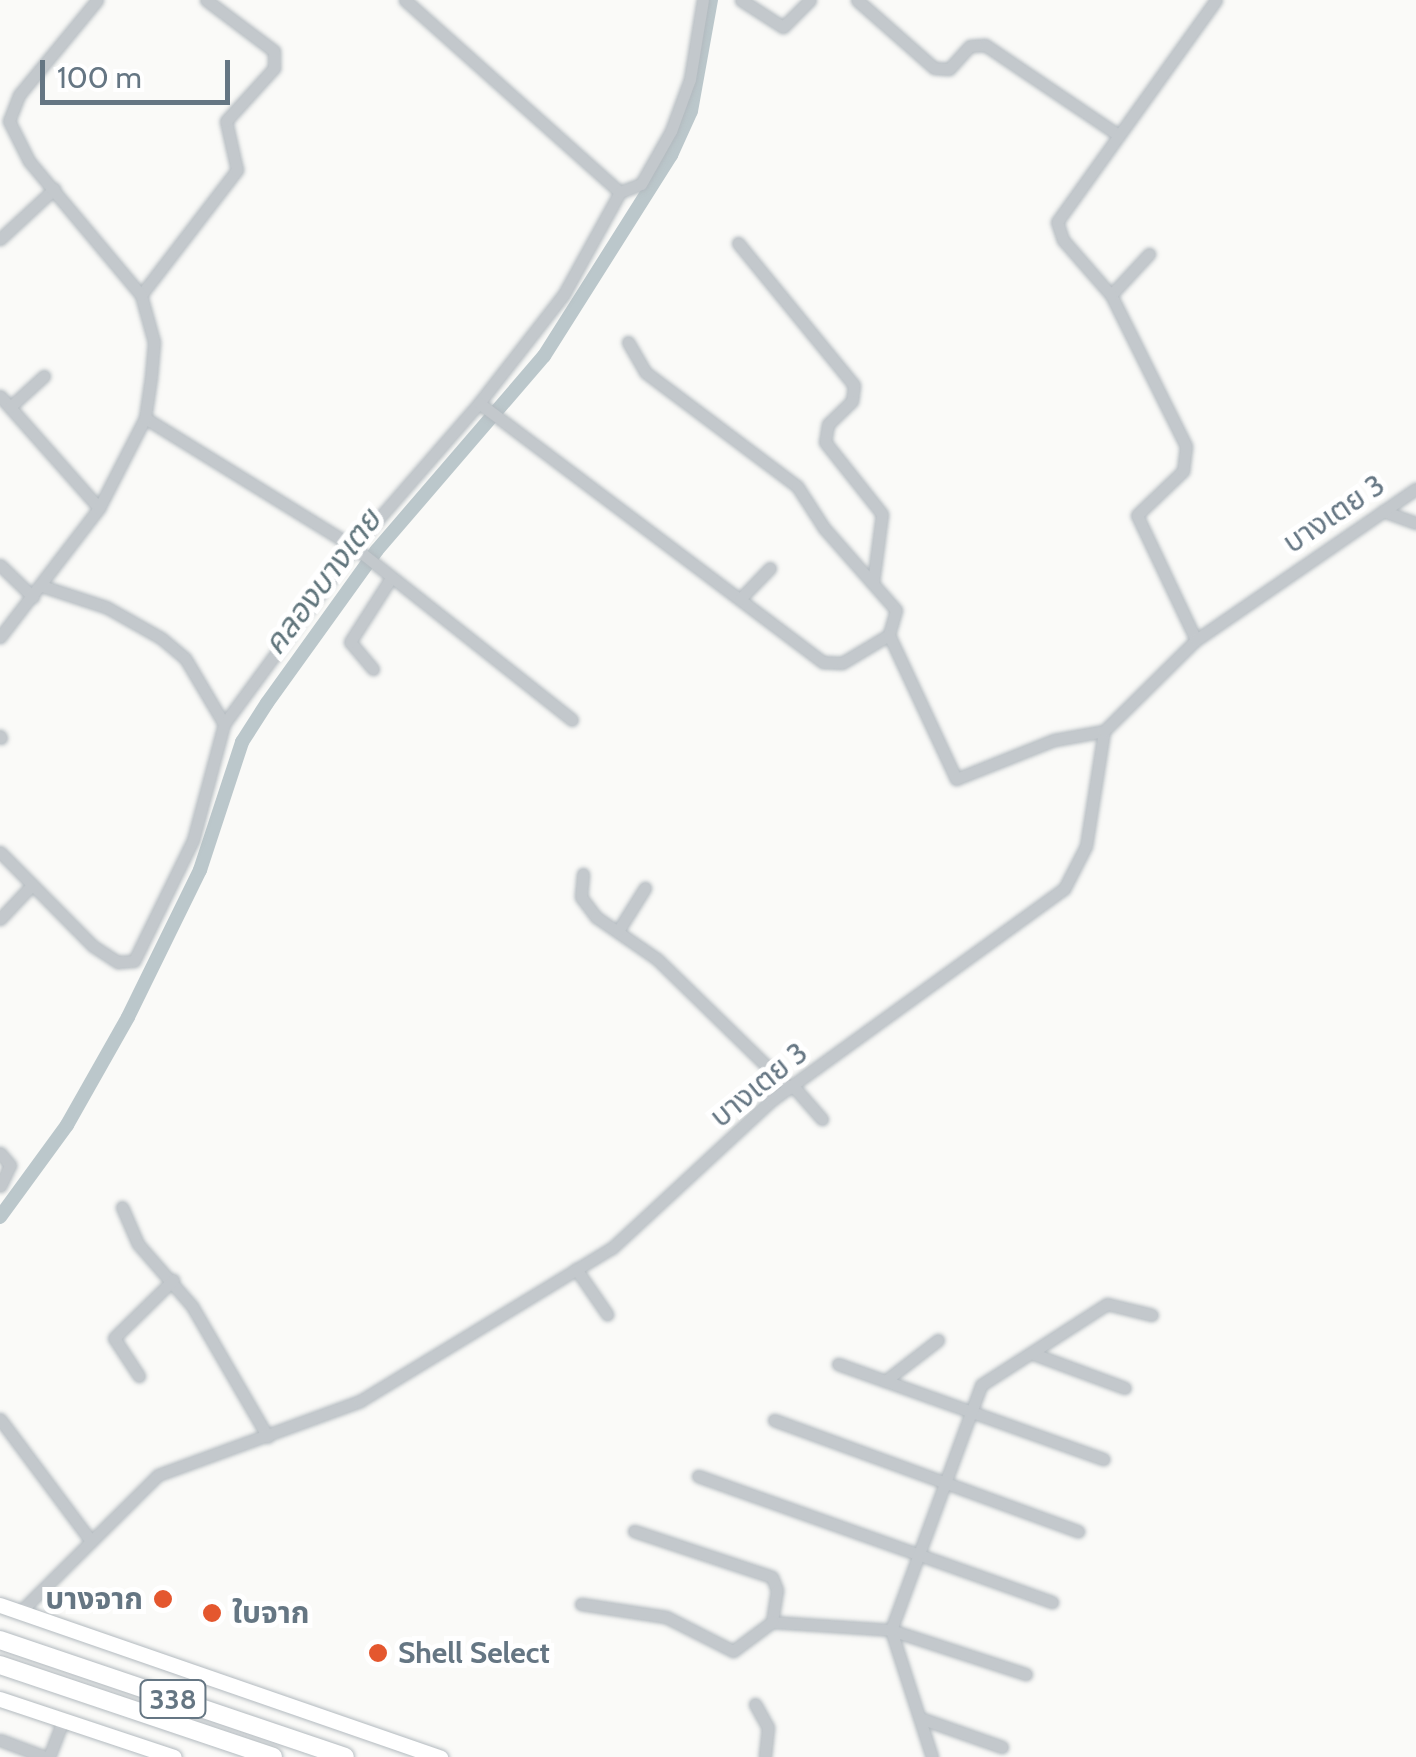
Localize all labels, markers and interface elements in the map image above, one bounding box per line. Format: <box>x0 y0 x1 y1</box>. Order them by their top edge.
scale bar <box>45 40 235 102</box>
text: 100 m <box>57 59 142 96</box>
street label: บางเตย 3 <box>1276 467 1392 561</box>
water label: คลองบางเตย <box>255 502 389 662</box>
street label: บางเตย 3 <box>703 1035 815 1135</box>
place label: บางจาก <box>45 1581 143 1617</box>
marker: บางจาก <box>152 1588 174 1610</box>
place label: ใบจาก <box>232 1595 309 1631</box>
marker: ใบจาก <box>201 1602 223 1624</box>
place label: Shell Select <box>398 1635 550 1671</box>
marker: Shell Select <box>367 1642 389 1664</box>
road number: 338 <box>138 1676 208 1722</box>

